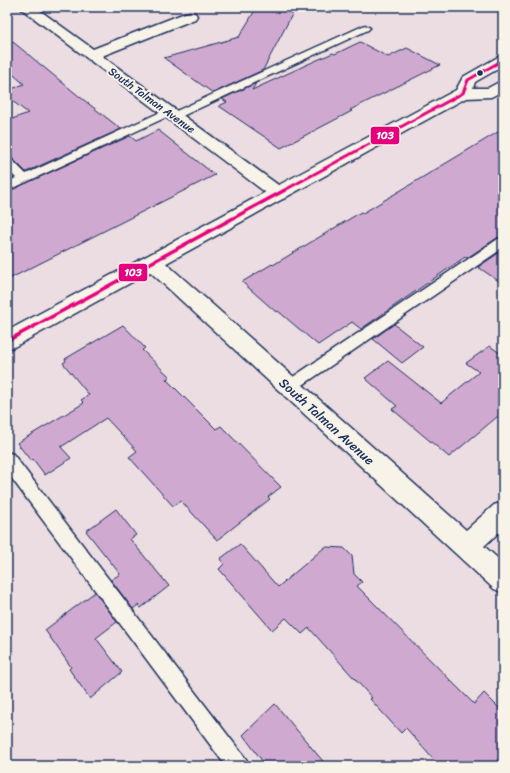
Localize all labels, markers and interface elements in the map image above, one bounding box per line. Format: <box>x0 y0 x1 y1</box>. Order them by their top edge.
street label: South Talman Avenue <box>104 62 199 139</box>
unlabelled marker <box>475 68 485 78</box>
line badge: 103 <box>370 126 400 145</box>
text: 103 <box>376 126 395 145</box>
line badge: 103 <box>118 263 148 282</box>
text: 103 <box>124 263 143 282</box>
street label: South Talman Avenue <box>273 372 380 471</box>

